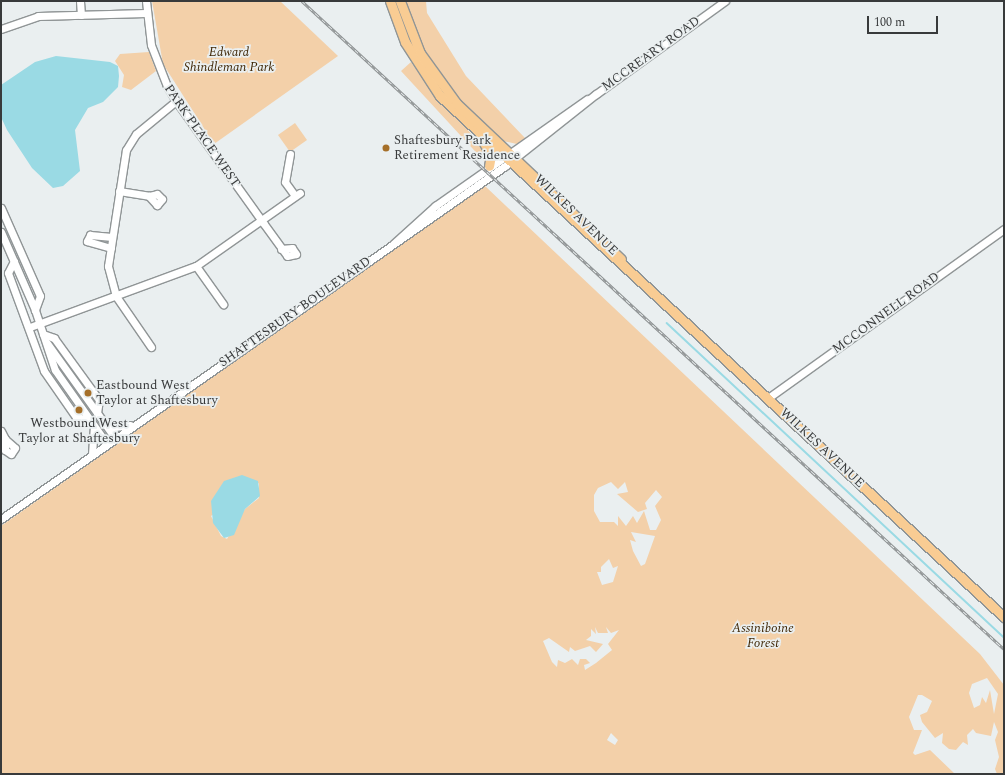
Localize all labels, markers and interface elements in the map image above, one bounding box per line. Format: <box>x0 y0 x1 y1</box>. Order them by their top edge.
scale bar <box>869 8 940 34</box>
street label: MCCREARY ROAD <box>599 13 703 95</box>
text: 100 m <box>874 13 905 32</box>
park label: Edward Shindleman Park <box>184 45 274 76</box>
street label: PARK PLACE WEST <box>161 82 243 190</box>
place label: Shaftesbury Park Retirement Residence <box>394 133 520 164</box>
marker: Shaftesbury Park Retirement Residence <box>381 143 391 153</box>
street label: WILKES AVENUE <box>531 171 621 259</box>
street label: SHAFTESBURY BOULEVARD <box>216 253 374 371</box>
street label: MCCONNELL ROAD <box>829 269 943 357</box>
place label: Eastbound West Taylor at Shaftesbury <box>96 378 218 409</box>
marker: Eastbound West Taylor at Shaftesbury <box>83 388 93 398</box>
marker: Westbound West Taylor at Shaftesbury <box>74 405 84 415</box>
street label: WILKES AVENUE <box>777 405 867 491</box>
place label: Westbound West Taylor at Shaftesbury <box>18 416 140 447</box>
park label: Assiniboine Forest <box>732 621 794 652</box>

